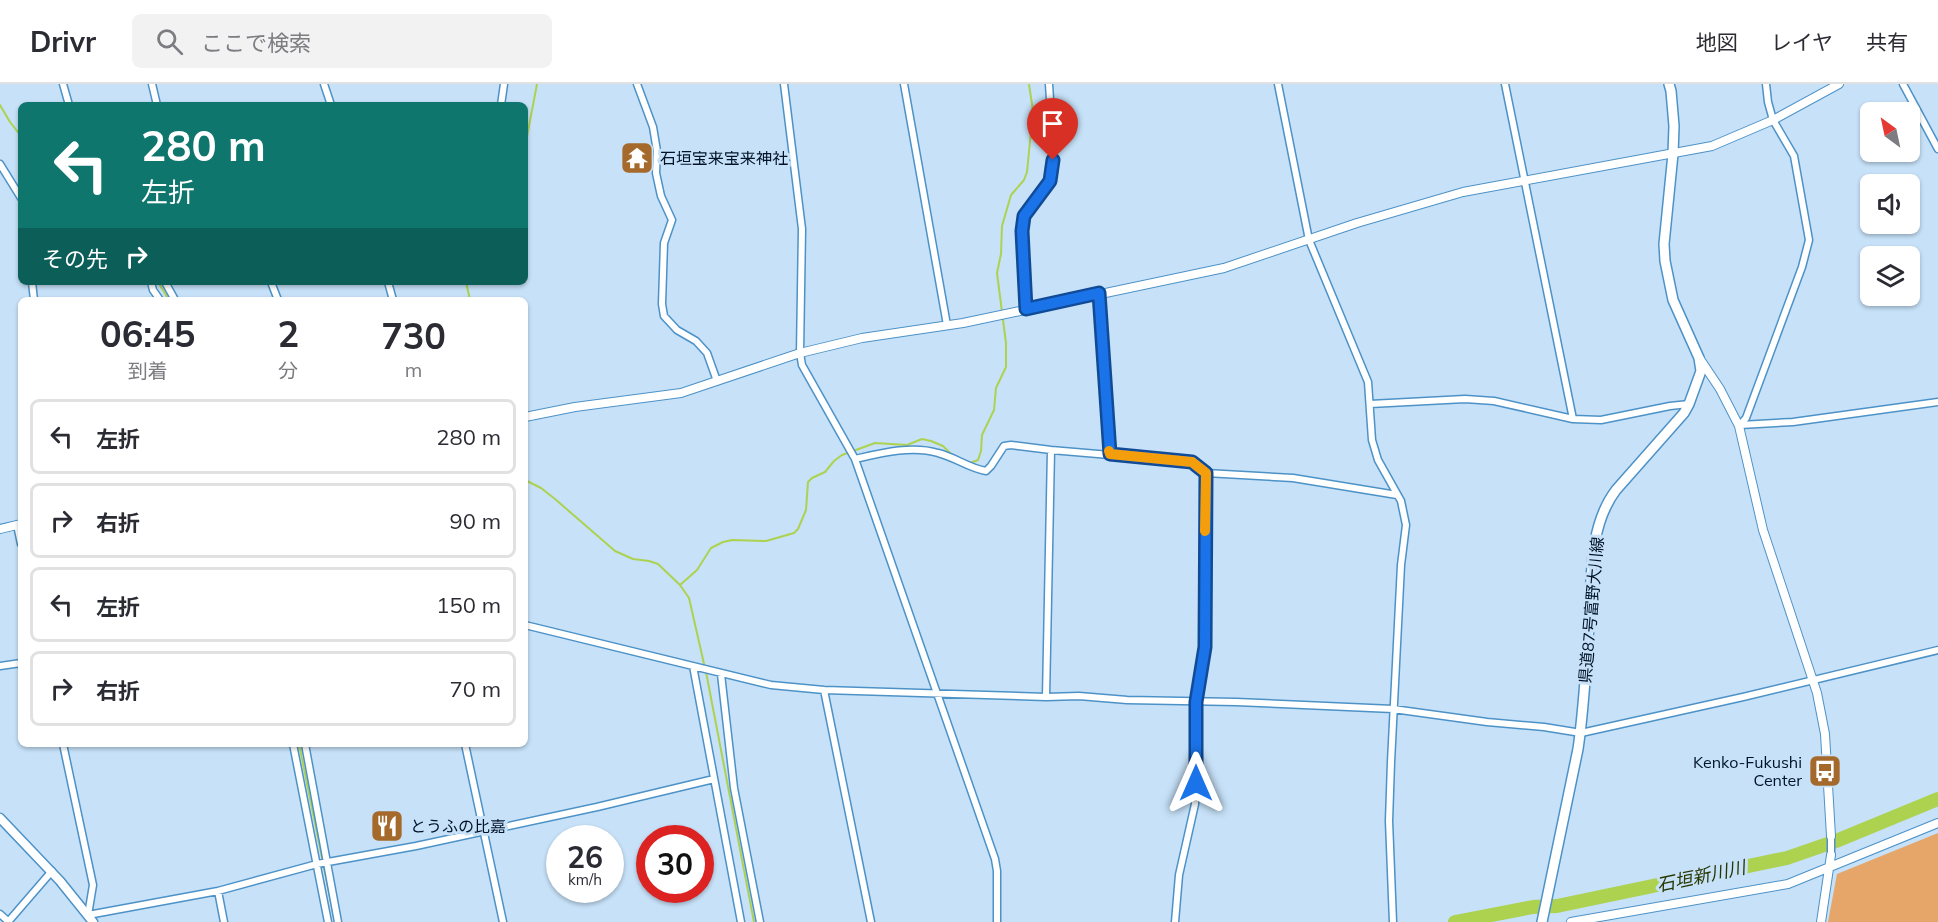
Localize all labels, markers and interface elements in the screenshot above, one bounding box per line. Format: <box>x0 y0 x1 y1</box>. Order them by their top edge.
search box <box>132 14 552 68</box>
text: Drivr <box>30 24 96 59</box>
icon: search <box>153 25 186 58</box>
text: ここで検索 <box>201 29 311 57</box>
text: 地図 <box>1696 29 1738 55</box>
text: レイヤ <box>1771 29 1833 55</box>
text: 共有 <box>1866 29 1908 55</box>
pin <box>1027 98 1078 160</box>
north arrow <box>1860 102 1920 162</box>
map controls <box>1860 102 1920 306</box>
icon: arrive <box>1036 107 1069 140</box>
text: 280 m <box>141 119 266 172</box>
icon: left <box>42 126 120 204</box>
temple icon: 石垣宝来宝来神社 <box>619 140 655 176</box>
place label: 石垣宝来宝来神社 <box>660 148 788 168</box>
button: sound <box>1860 174 1920 234</box>
text: 左折 <box>141 175 195 209</box>
icon: right <box>120 240 153 273</box>
text: その先 <box>42 245 108 273</box>
button: layers <box>1860 246 1920 306</box>
text: 06:45 <box>100 311 195 356</box>
text: 2 <box>277 311 299 356</box>
text: 730 <box>381 313 446 358</box>
text: m <box>405 357 422 382</box>
text: 到着 <box>128 358 168 383</box>
text: 分 <box>278 358 298 383</box>
icon: left <box>45 420 78 453</box>
text: 280 m <box>436 423 501 451</box>
text: 左折 <box>96 425 140 453</box>
icon: right <box>45 504 78 537</box>
text: 90 m <box>450 507 501 535</box>
text: 右折 <box>96 509 140 537</box>
street label: 県道87号富野大川線 <box>1575 536 1607 684</box>
icon: left <box>45 588 78 621</box>
text: 150 m <box>436 591 501 619</box>
text: 左折 <box>96 593 140 621</box>
icon: right <box>45 672 78 705</box>
text: 70 m <box>450 675 501 703</box>
text: 右折 <box>96 677 140 705</box>
position arrow <box>1164 751 1228 815</box>
place label: Kenko-Fukushi Center <box>1693 752 1802 790</box>
bus stop icon: Kenko-Fukushi Center <box>1807 753 1843 789</box>
restaurant icon: とうふの比嘉 <box>369 808 405 844</box>
place label: とうふの比嘉 <box>410 816 506 836</box>
speed limit sign: 30 <box>636 825 714 903</box>
text: 26 <box>567 838 603 876</box>
water label: 石垣新川川 <box>1655 855 1749 897</box>
text: km/h <box>568 870 602 889</box>

